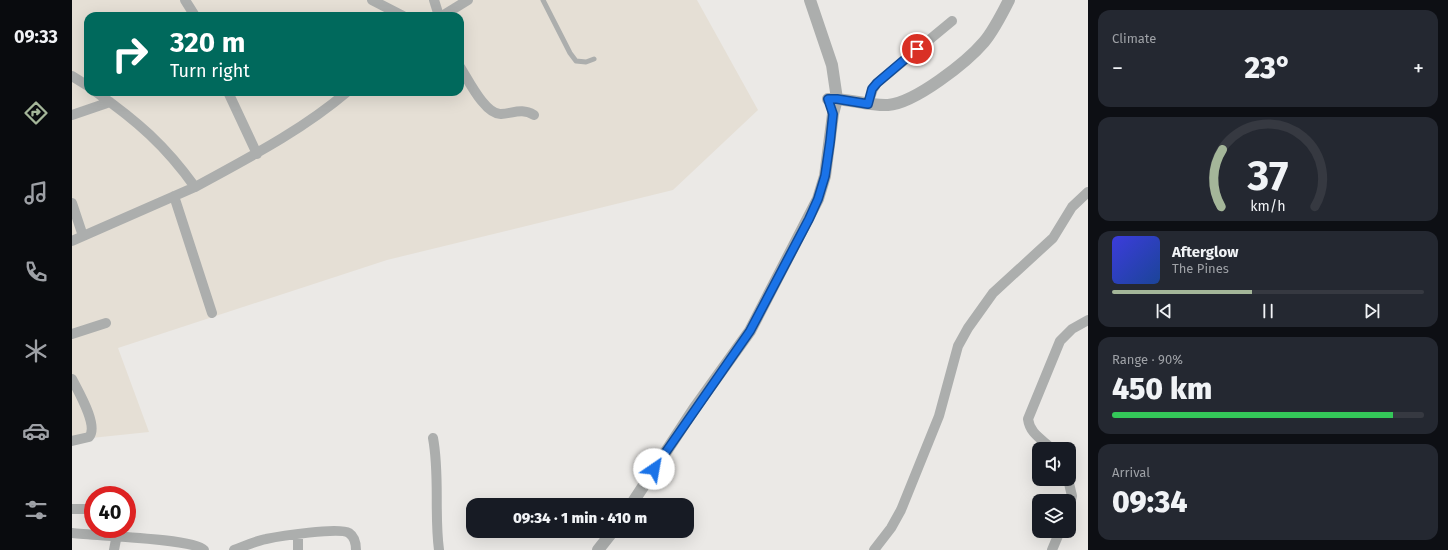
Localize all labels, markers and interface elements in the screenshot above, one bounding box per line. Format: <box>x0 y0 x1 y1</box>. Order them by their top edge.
text: 09:33 <box>14 26 58 48</box>
text: 320 m <box>170 26 245 59</box>
icon: right <box>104 28 156 80</box>
text: Climate <box>1112 31 1156 46</box>
pin <box>900 32 934 66</box>
icon: arrive <box>906 38 928 60</box>
text: 23° <box>1245 50 1291 86</box>
text: − <box>1112 55 1123 82</box>
text: + <box>1413 55 1424 82</box>
text: Turn right <box>170 60 250 82</box>
icon: directions <box>22 99 50 127</box>
text: 37 <box>1247 150 1288 200</box>
icon: music <box>22 179 50 207</box>
text: km/h <box>1250 197 1286 214</box>
text: Afterglow <box>1172 243 1238 261</box>
icon: phone <box>22 258 50 286</box>
text: The Pines <box>1172 261 1229 276</box>
icon: previous <box>1153 300 1175 322</box>
icon: pause <box>1257 300 1279 322</box>
icon: next <box>1361 300 1383 322</box>
icon: climate <box>22 337 50 365</box>
text: Range · 90% <box>1112 352 1183 367</box>
text: 450 km <box>1112 371 1212 407</box>
icon: car <box>22 417 50 445</box>
map controls <box>1032 442 1076 538</box>
button: sound <box>1032 442 1076 486</box>
position arrow <box>633 448 675 490</box>
text: Arrival <box>1112 465 1150 480</box>
text: 09:34 <box>1112 484 1187 520</box>
speed limit sign: 40 <box>84 486 136 538</box>
button: layers <box>1032 494 1076 538</box>
icon: filters <box>22 496 50 524</box>
text: 09:34 · 1 min · 410 m <box>513 509 647 527</box>

